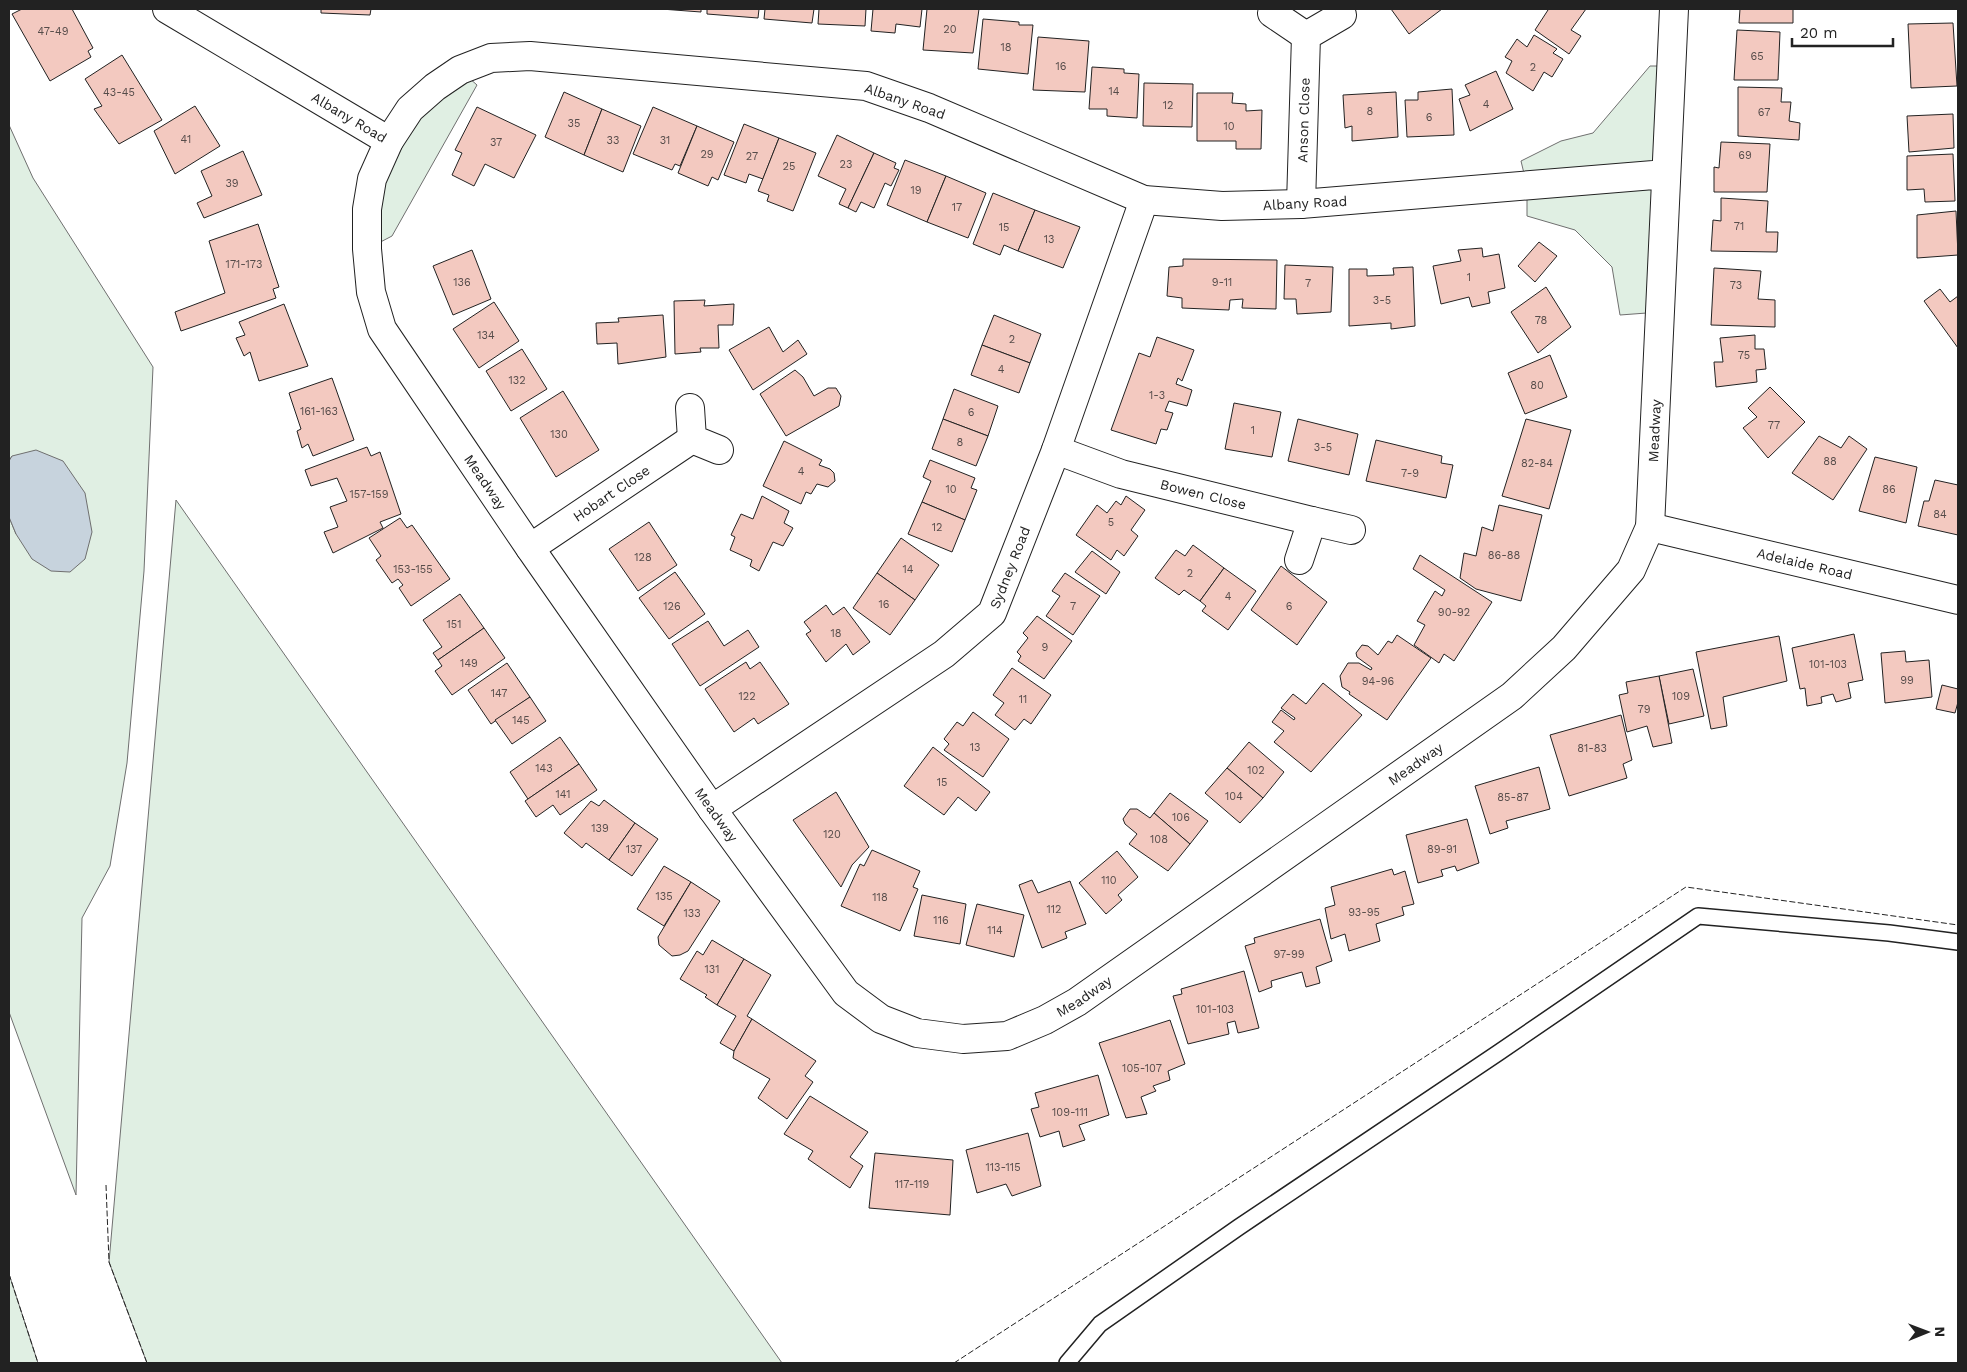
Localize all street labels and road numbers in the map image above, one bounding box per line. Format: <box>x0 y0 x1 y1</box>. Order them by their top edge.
street label: Anson Close <box>1294 77 1313 163</box>
street label: Albany Road <box>862 80 948 122</box>
street label: Albany Road <box>309 89 390 146</box>
street label: Albany Road <box>1262 193 1348 213</box>
street label: Meadway <box>1645 398 1664 463</box>
street label: Meadway <box>461 451 510 513</box>
street label: Hobart Close <box>570 462 653 525</box>
street label: Bowen Close <box>1159 476 1248 513</box>
street label: Sydney Road <box>987 524 1033 611</box>
street label: Adelaide Road <box>1755 545 1854 583</box>
street label: Meadway <box>1385 739 1446 789</box>
street label: Meadway <box>692 784 742 846</box>
street label: Meadway <box>1053 972 1115 1020</box>

